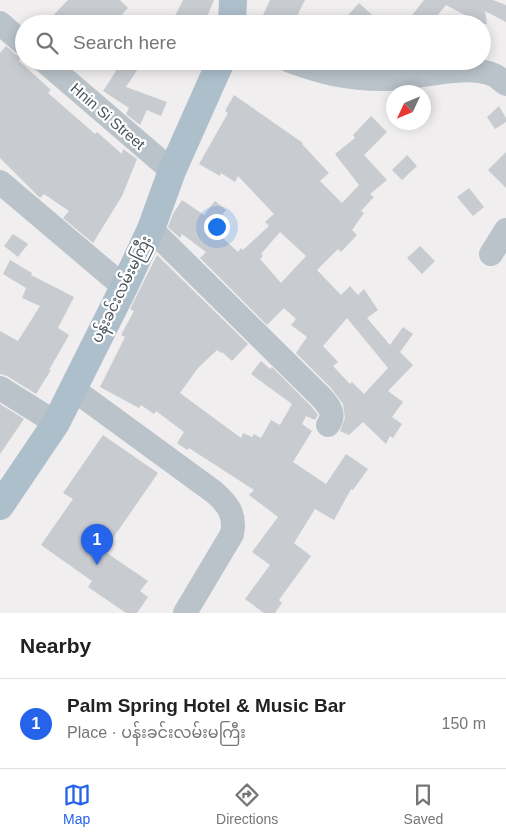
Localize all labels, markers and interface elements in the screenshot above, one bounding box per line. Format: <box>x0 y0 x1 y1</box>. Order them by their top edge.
search box <box>15 15 491 70</box>
icon: search <box>33 29 61 57</box>
text: Search here <box>73 32 177 53</box>
street label: Hnin Si Street <box>68 79 149 153</box>
north arrow <box>386 85 431 130</box>
your location <box>204 214 230 240</box>
street label: ပန်းခင်းလမ်းမကြီး <box>87 232 158 347</box>
pin: 1 <box>81 524 113 565</box>
text: Nearby <box>20 634 91 657</box>
text: Palm Spring Hotel & Music Bar <box>67 695 346 716</box>
text: 1 <box>32 715 40 732</box>
text: 150 m <box>442 715 486 732</box>
text: Place · ပန်းခင်းလမ်းမကြီး <box>67 724 246 741</box>
tab: Map <box>63 781 91 827</box>
tab: Directions <box>216 781 278 827</box>
tab: Saved <box>404 781 443 827</box>

